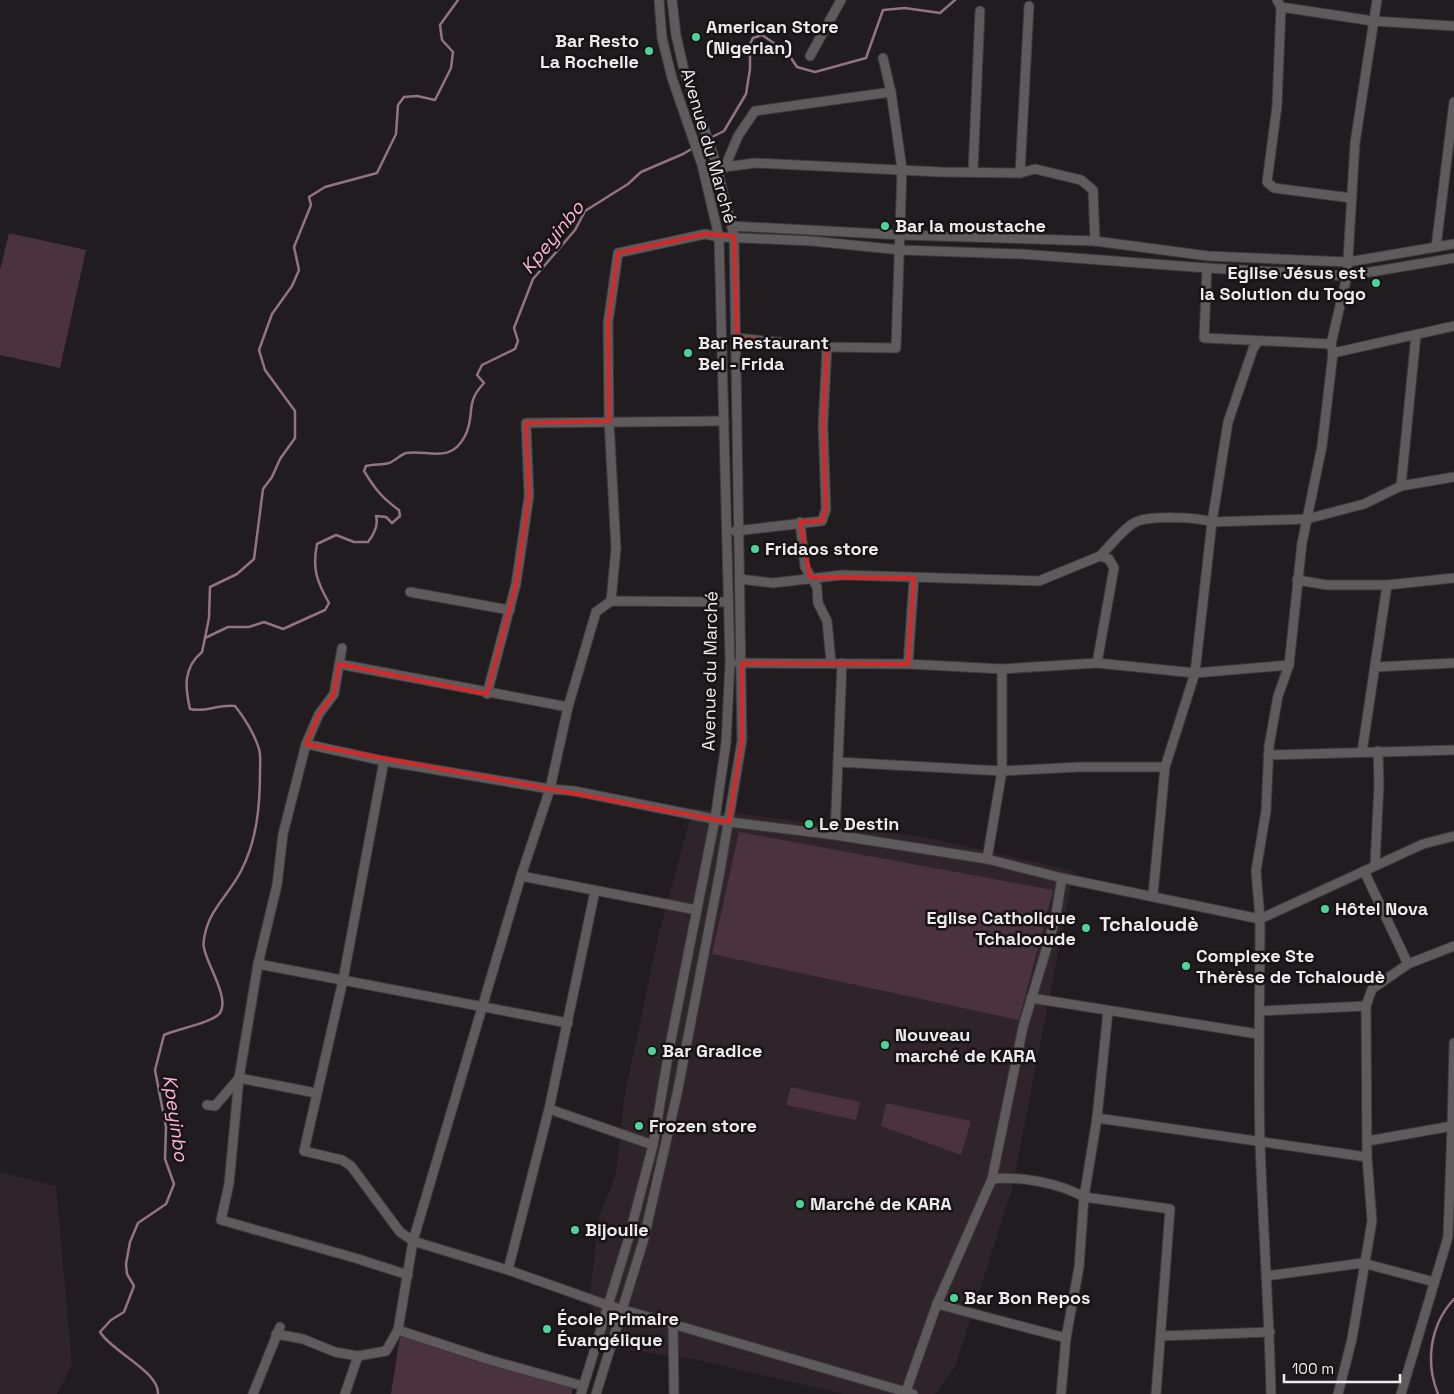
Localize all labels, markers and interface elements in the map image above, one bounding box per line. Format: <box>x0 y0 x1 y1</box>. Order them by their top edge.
place label: American Store (Nigerian) <box>706 15 839 59</box>
place label: Bar Resto La Rochelle <box>540 29 639 73</box>
marker: American Store (Nigerian) <box>690 31 702 43</box>
marker: Bar Resto La Rochelle <box>643 45 655 57</box>
street label: Avenue du Marché <box>676 66 743 226</box>
water label: Kpeyinbo <box>515 195 590 279</box>
place label: Bar la moustache <box>895 214 1046 237</box>
marker: Bar la moustache <box>879 220 891 232</box>
place label: Eglise Jésus est la Solution du Togo <box>1200 261 1366 305</box>
marker: Eglise Jésus est la Solution du Togo <box>1370 277 1382 289</box>
place label: Bar Restaurant Bel - Frida <box>698 331 829 375</box>
marker: Bar Restaurant Bel - Frida <box>682 347 694 359</box>
place label: Fridaos store <box>765 537 879 560</box>
marker: Fridaos store <box>749 543 761 555</box>
street label: Avenue du Marché <box>697 591 722 751</box>
place label: Le Destin <box>819 812 899 835</box>
marker: Le Destin <box>803 818 815 830</box>
place label: Hôtel Nova <box>1335 897 1429 920</box>
marker: Hôtel Nova <box>1319 903 1331 915</box>
place label: Eglise Catholique Tchalooude <box>926 906 1076 950</box>
district label: Tchaloudè <box>1099 911 1199 937</box>
marker: Eglise Catholique Tchalooude <box>1080 922 1092 934</box>
place label: Complexe Ste Thèrèse de Tchaloudè <box>1196 944 1385 988</box>
marker: Complexe Ste Thèrèse de Tchaloudè <box>1180 960 1192 972</box>
place label: Nouveau marché de KARA <box>895 1023 1037 1067</box>
place label: Bar Gradice <box>662 1039 762 1062</box>
marker: Nouveau marché de KARA <box>879 1039 891 1051</box>
marker: Bar Gradice <box>646 1045 658 1057</box>
water label: Kpeyinbo <box>157 1073 194 1164</box>
place label: Frozen store <box>649 1114 757 1137</box>
marker: Frozen store <box>633 1120 645 1132</box>
place label: Marché de KARA <box>810 1192 952 1215</box>
marker: Marché de KARA <box>794 1198 806 1210</box>
place label: Bijoulie <box>585 1218 649 1241</box>
marker: Bijoulie <box>569 1224 581 1236</box>
place label: Bar Bon Repos <box>964 1286 1090 1309</box>
marker: Bar Bon Repos <box>948 1292 960 1304</box>
place label: École Primaire Évangélique <box>557 1307 679 1351</box>
marker: École Primaire Évangélique <box>541 1323 553 1335</box>
scale bar <box>1284 1352 1400 1384</box>
text: 100 m <box>1292 1359 1334 1378</box>

